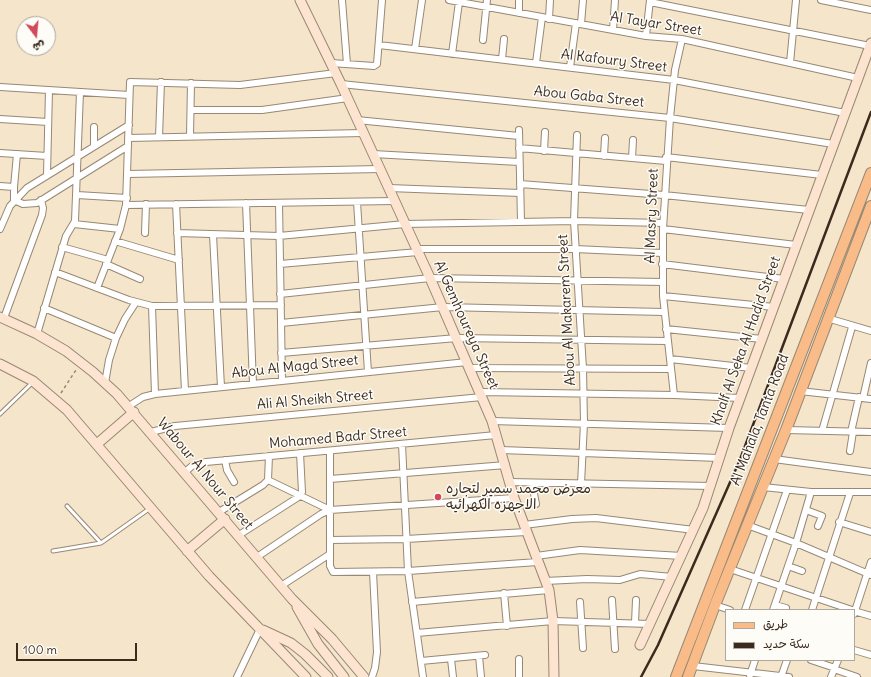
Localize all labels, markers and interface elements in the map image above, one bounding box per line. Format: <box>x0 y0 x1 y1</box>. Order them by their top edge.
street label: Al Tayar Street <box>609 8 703 40</box>
north arrow <box>16 16 56 56</box>
text: ش <box>31 38 47 55</box>
street label: Al Kafoury Street <box>560 46 668 76</box>
street label: Abou Gaba Street <box>533 83 645 111</box>
street label: Al Masry Street <box>642 168 662 264</box>
street label: Abou Al Makarem Street <box>555 234 579 386</box>
street label: Khalf Al Seka Al Hadid Street <box>708 254 784 428</box>
street label: Al Gemhoureya Street <box>430 258 502 392</box>
street label: Abou Al Magd Street <box>231 352 359 382</box>
street label: Al Mahala, Tanta Road <box>727 352 793 488</box>
street label: Ali Al Sheikh Street <box>256 387 374 413</box>
street label: Wabour Al Nour Street <box>153 415 257 533</box>
street label: Mohamed Badr Street <box>268 424 408 452</box>
place label: معرض محمد سمير لتجاره الاجهزه الكهرائيه <box>446 481 591 514</box>
marker: معرض محمد سمير لتجاره الاجهزه الكهرائيه <box>433 492 443 502</box>
legend <box>725 609 855 661</box>
text: طريق <box>763 616 788 631</box>
scale bar <box>18 635 139 661</box>
text: سكة حديد <box>763 636 810 651</box>
text: 100 m <box>23 642 57 657</box>

